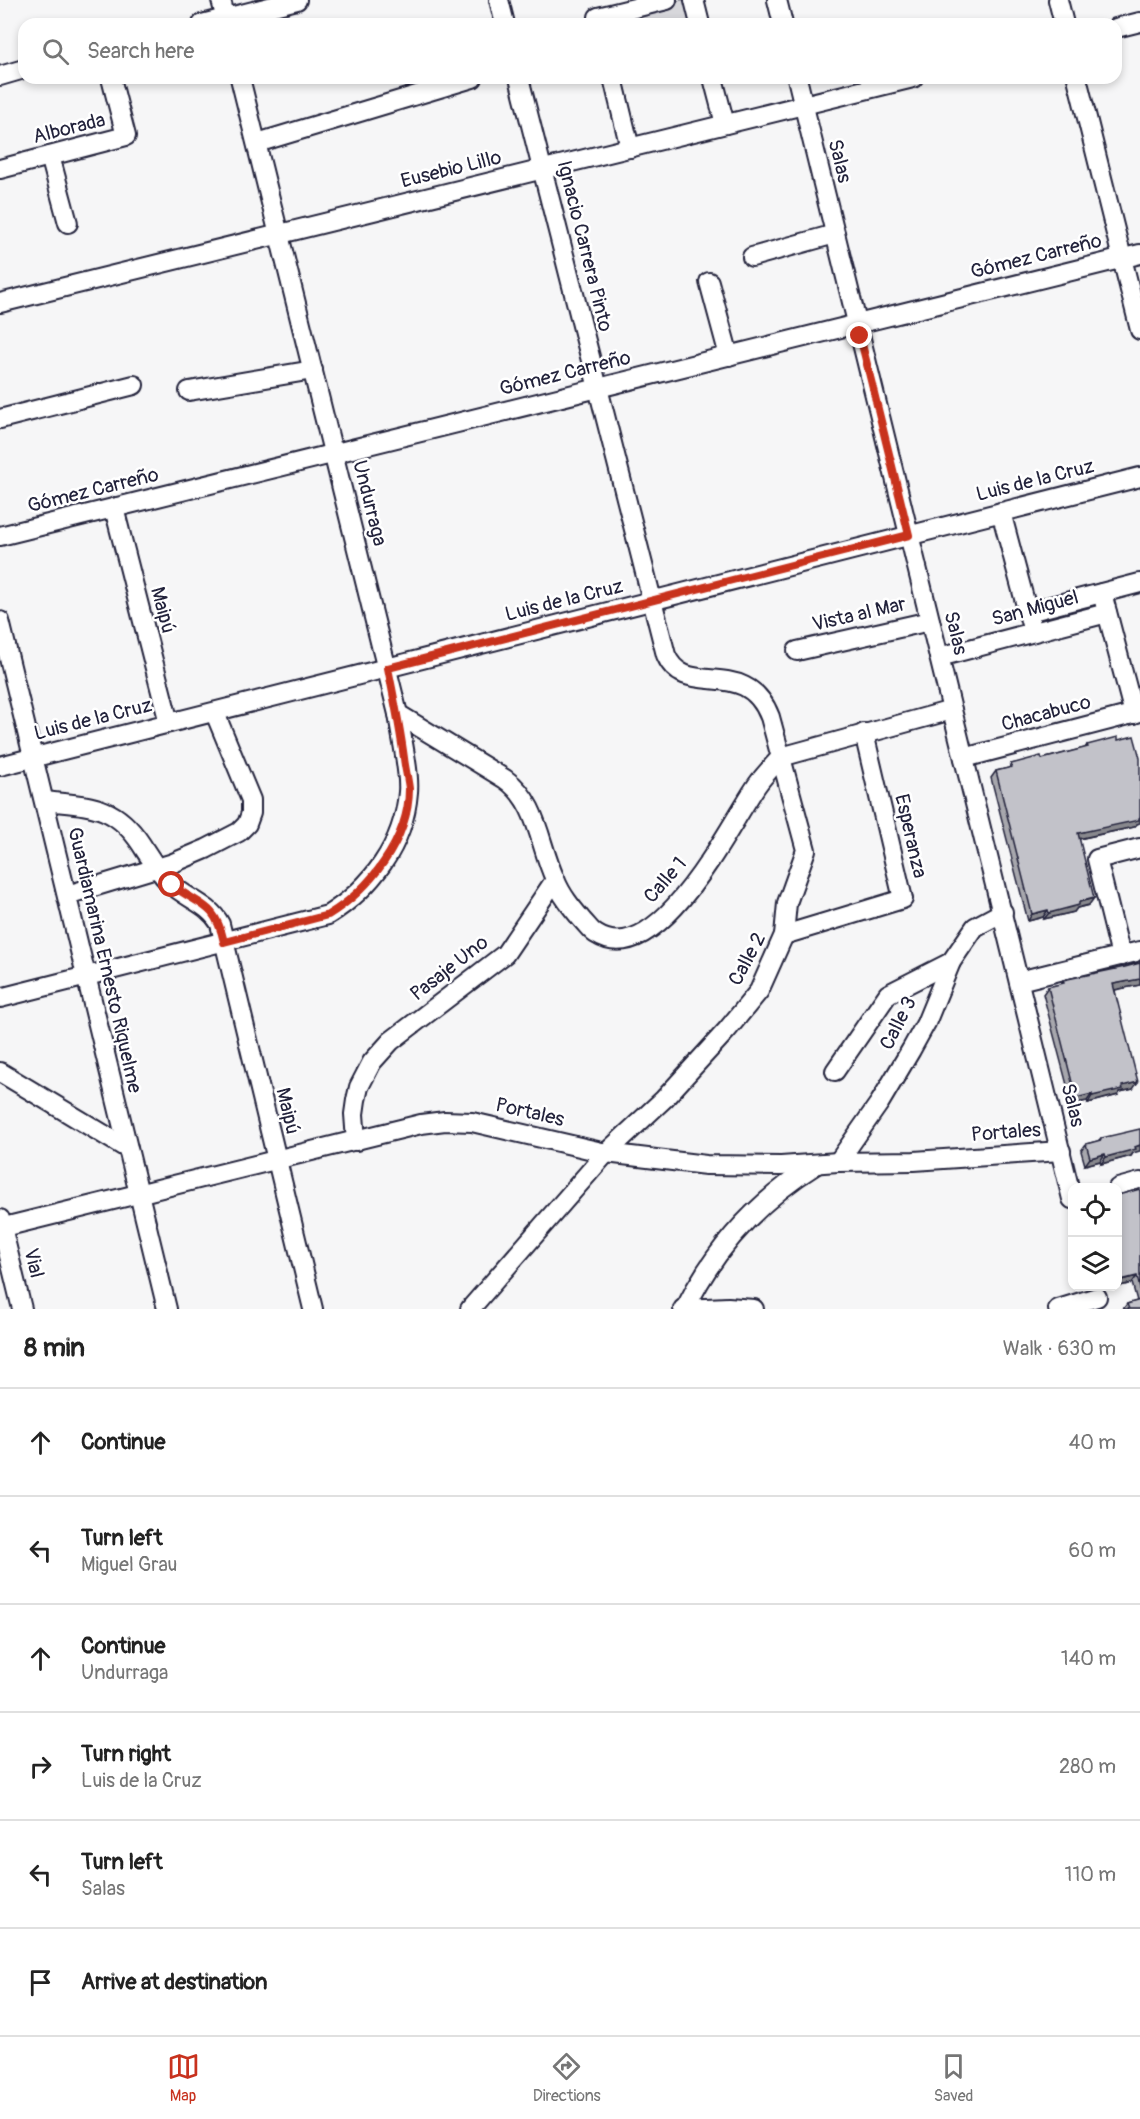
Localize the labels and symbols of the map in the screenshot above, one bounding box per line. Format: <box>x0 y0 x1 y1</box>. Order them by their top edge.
street label: Alborada <box>30 107 108 149</box>
street label: Salas <box>823 137 857 185</box>
street label: Eusebio Lillo <box>398 144 504 194</box>
street label: Ignacio Carrera Pinto <box>552 158 618 334</box>
street label: Gómez Carreño <box>968 228 1104 284</box>
route end <box>846 322 872 348</box>
street label: Gómez Carreño <box>497 345 633 401</box>
street label: Luis de la Cruz <box>973 453 1097 507</box>
street label: Undurraga <box>347 458 393 548</box>
street label: Gómez Carreño <box>25 462 161 518</box>
street label: Luis de la Cruz <box>502 573 626 627</box>
street label: Maipú <box>145 584 181 636</box>
street label: San Miguel <box>989 584 1081 632</box>
street label: Vista al Mar <box>810 591 908 637</box>
street label: Salas <box>939 609 973 657</box>
street label: Chacabuco <box>999 689 1094 737</box>
street label: Luis de la Cruz <box>31 692 155 746</box>
street label: Esperanza <box>889 792 933 880</box>
street label: Guardiamarina Ernesto Riquelme <box>62 825 148 1096</box>
street label: Calle 1 <box>638 852 692 908</box>
route start <box>158 871 184 897</box>
street label: Calle 2 <box>723 928 771 990</box>
street label: Pasaje Uno <box>405 930 493 1006</box>
street label: Calle 3 <box>874 992 922 1054</box>
street label: Salas <box>1056 1081 1090 1129</box>
street label: Maipú <box>271 1085 305 1137</box>
street label: Portales <box>493 1092 567 1132</box>
street label: Portales <box>970 1117 1042 1147</box>
street label: Vial <box>18 1246 50 1280</box>

